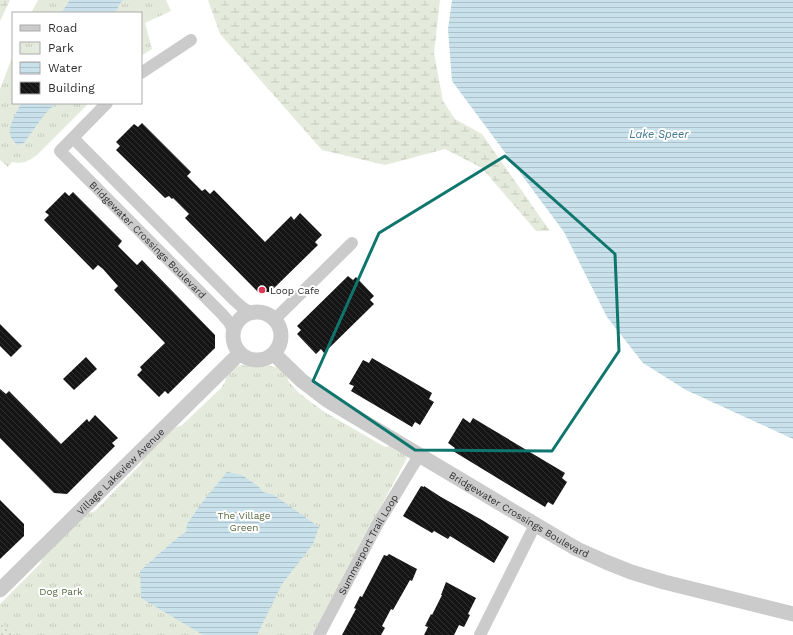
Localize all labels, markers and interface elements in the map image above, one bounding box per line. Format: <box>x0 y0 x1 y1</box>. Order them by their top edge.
legend <box>12 12 142 104</box>
text: Road <box>48 21 77 35</box>
text: Park <box>48 41 74 55</box>
text: Water <box>48 61 83 75</box>
text: Building <box>48 81 95 95</box>
water label: Lake Speer <box>629 128 689 141</box>
street label: Bridgewater Crossings Boulevard <box>88 179 208 300</box>
marker: Loop Cafe <box>257 285 267 295</box>
place label: Loop Cafe <box>270 285 320 296</box>
street label: Village Lakeview Avenue <box>74 426 166 517</box>
street label: Bridgewater Crossings Boulevard <box>447 469 591 559</box>
street label: Summerport Trail Loop <box>336 492 400 596</box>
park label: The Village Green <box>218 510 271 533</box>
park label: Dog Park <box>39 586 83 597</box>

